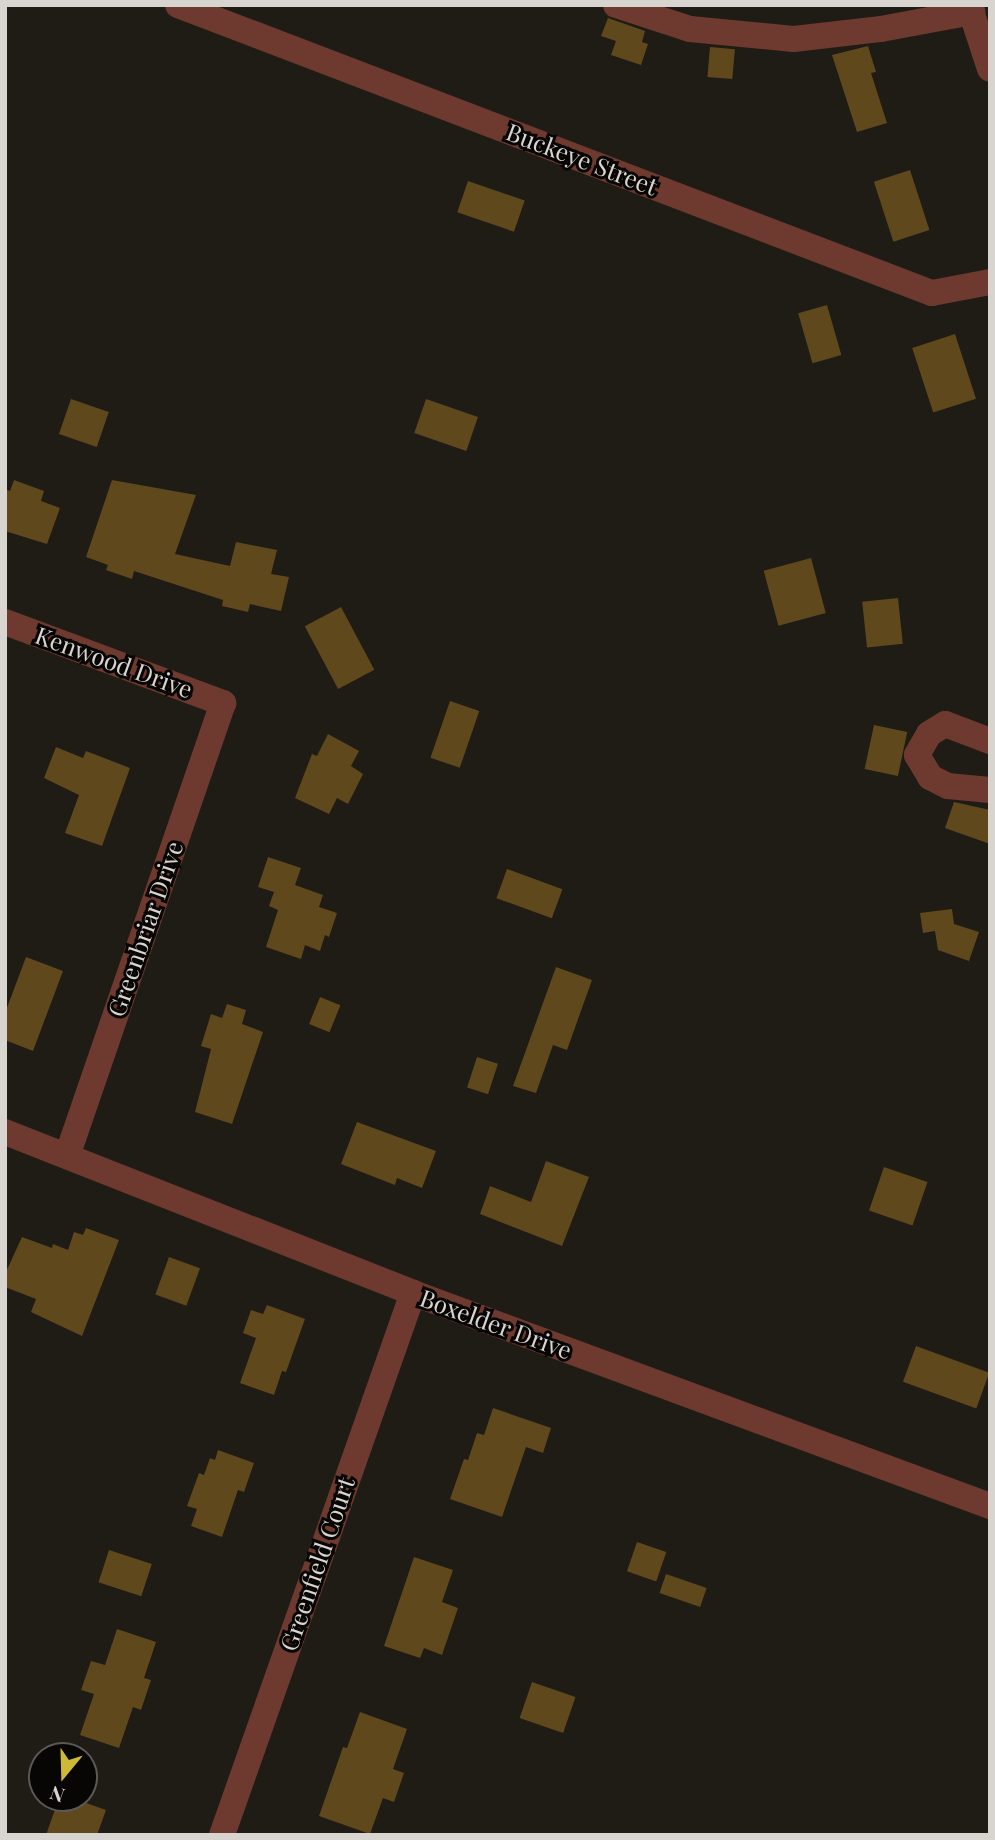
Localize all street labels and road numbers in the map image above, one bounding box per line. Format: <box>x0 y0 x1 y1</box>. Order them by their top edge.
street label: Buckeye Street <box>502 117 662 201</box>
street label: Kenwood Drive <box>31 620 197 704</box>
street label: Greenbriar Drive <box>101 837 189 1021</box>
street label: Boxelder Drive <box>416 1283 576 1365</box>
street label: Greenfield Court <box>274 1473 360 1655</box>

